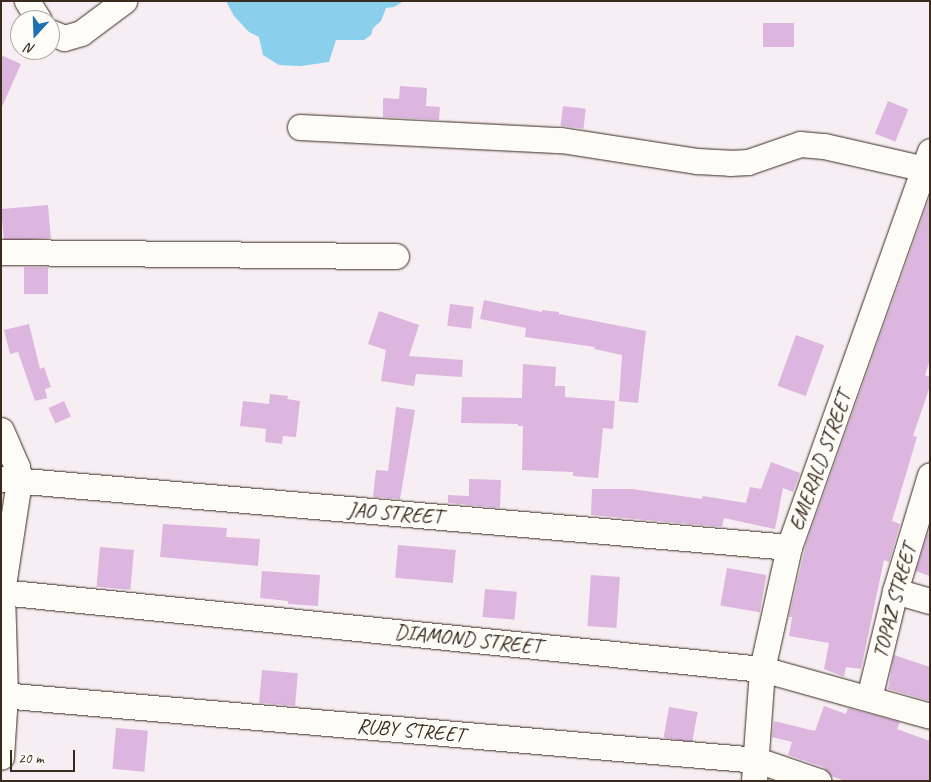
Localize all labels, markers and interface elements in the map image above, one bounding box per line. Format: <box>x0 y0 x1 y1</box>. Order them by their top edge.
north arrow <box>10 10 60 60</box>
text: N <box>23 39 37 58</box>
street label: EMERALD STREET <box>783 388 857 534</box>
street label: JAO STREET <box>347 496 443 530</box>
street label: TOPAZ STREET <box>867 541 921 661</box>
street label: DIAMOND STREET <box>394 619 542 659</box>
street label: RUBY STREET <box>356 713 466 747</box>
scale bar <box>12 740 78 772</box>
text: 20 m <box>18 749 44 768</box>

